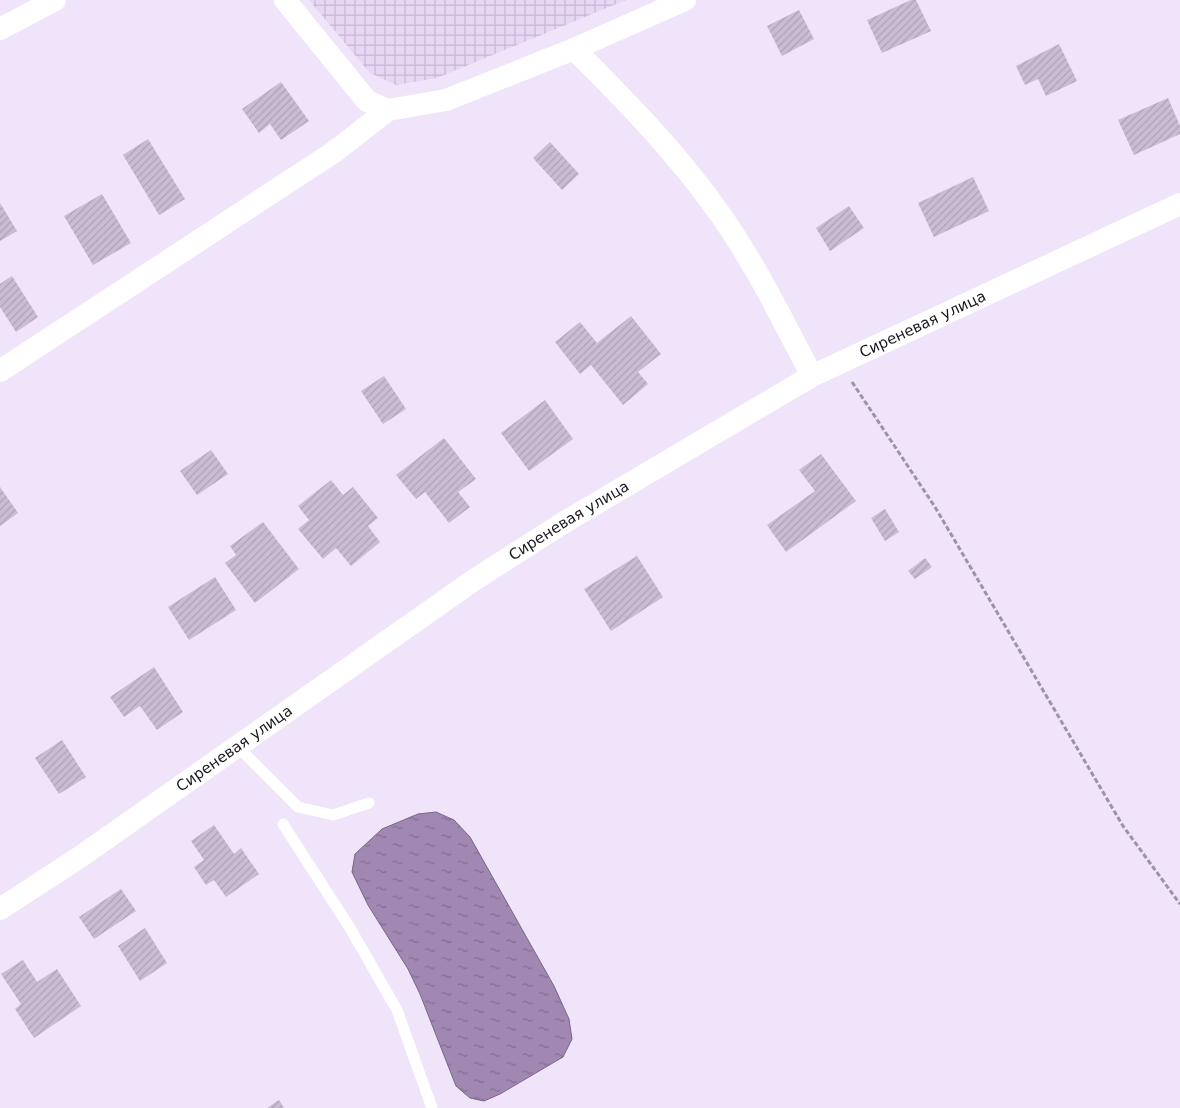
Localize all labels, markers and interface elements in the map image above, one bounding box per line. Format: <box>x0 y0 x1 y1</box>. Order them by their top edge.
street label: Сиреневая улица <box>857 287 989 362</box>
street label: Сиреневая улица <box>506 477 632 564</box>
street label: Сиреневая улица <box>173 702 296 795</box>

